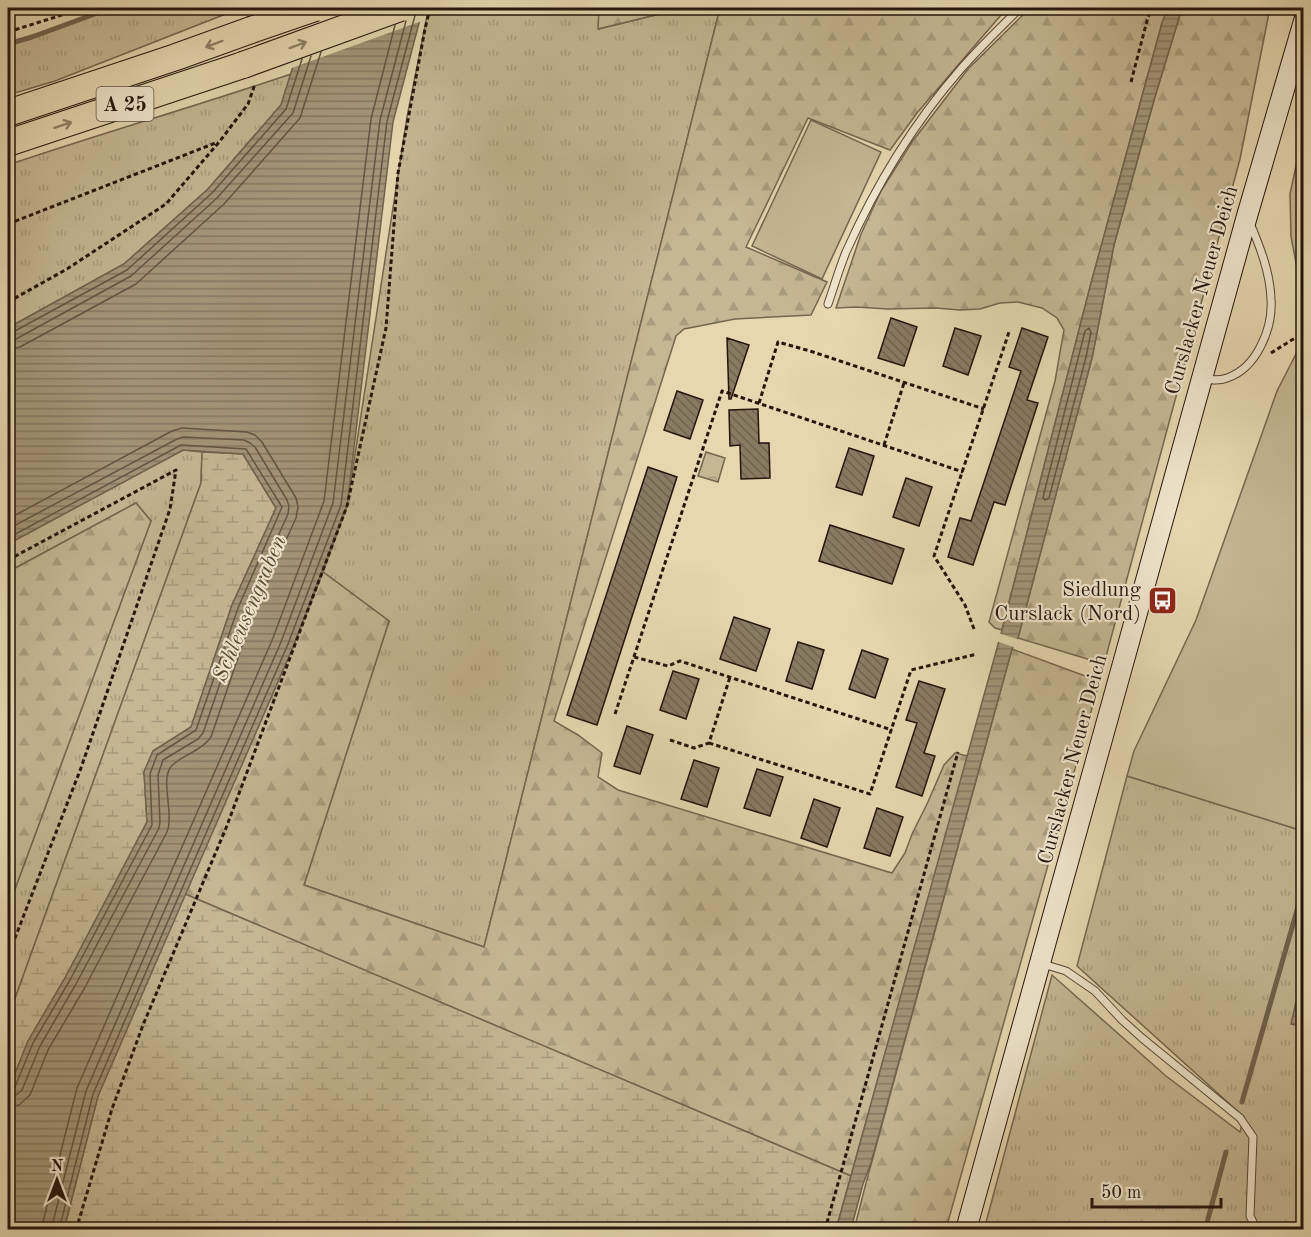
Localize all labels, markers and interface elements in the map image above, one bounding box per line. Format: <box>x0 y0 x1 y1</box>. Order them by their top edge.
one-way arrow <box>288 38 307 49</box>
one-way arrow <box>205 39 224 50</box>
road number: A 25 <box>96 87 154 121</box>
one-way arrow <box>53 118 72 129</box>
street label: Curslacker Neuer Deich <box>1162 183 1242 397</box>
water label: Schleusengraben <box>209 532 291 685</box>
place label: Siedlung Curslack (Nord) <box>994 580 1142 625</box>
bus stop icon: Siedlung Curslack (Nord) <box>1146 585 1178 617</box>
street label: Curslacker Neuer Deich <box>1035 652 1112 867</box>
north arrow <box>27 1150 87 1210</box>
text: N <box>51 1159 64 1175</box>
scale bar <box>1092 1171 1221 1209</box>
text: 50 m <box>1101 1184 1141 1202</box>

